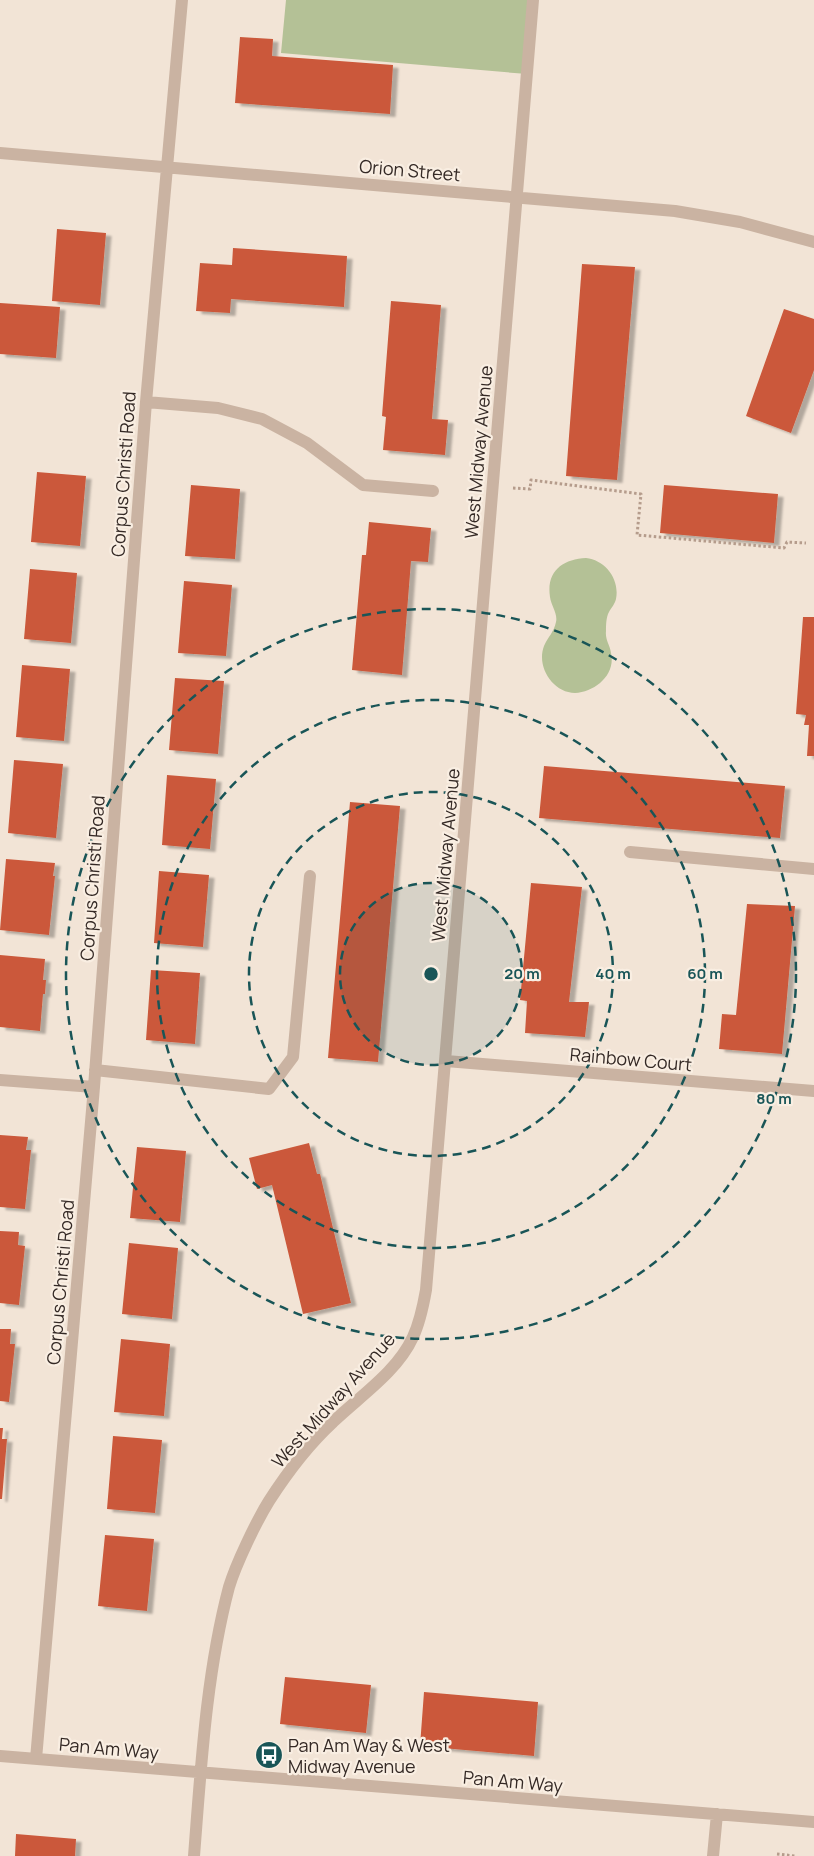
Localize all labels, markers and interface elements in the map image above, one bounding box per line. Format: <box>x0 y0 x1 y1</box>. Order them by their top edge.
street label: Orion Street <box>358 154 462 186</box>
street label: West Midway Avenue <box>458 364 498 540</box>
street label: Corpus Christi Road <box>105 390 141 558</box>
street label: West Midway Avenue <box>425 767 465 943</box>
street label: Corpus Christi Road <box>74 794 110 962</box>
text: 20 m <box>504 963 540 984</box>
text: 40 m <box>595 963 631 984</box>
text: 60 m <box>687 963 723 984</box>
centre of rings <box>422 965 440 983</box>
street label: Rainbow Court <box>569 1042 693 1076</box>
text: 80 m <box>756 1088 792 1109</box>
street label: Corpus Christi Road <box>41 1198 79 1366</box>
street label: West Midway Avenue <box>266 1327 400 1473</box>
street label: Pan Am Way <box>58 1732 160 1764</box>
place label: Pan Am Way & West Midway Avenue <box>288 1733 450 1778</box>
bus stop icon: Pan Am Way & West Midway Avenue <box>254 1740 284 1770</box>
street label: Pan Am Way <box>462 1765 564 1797</box>

